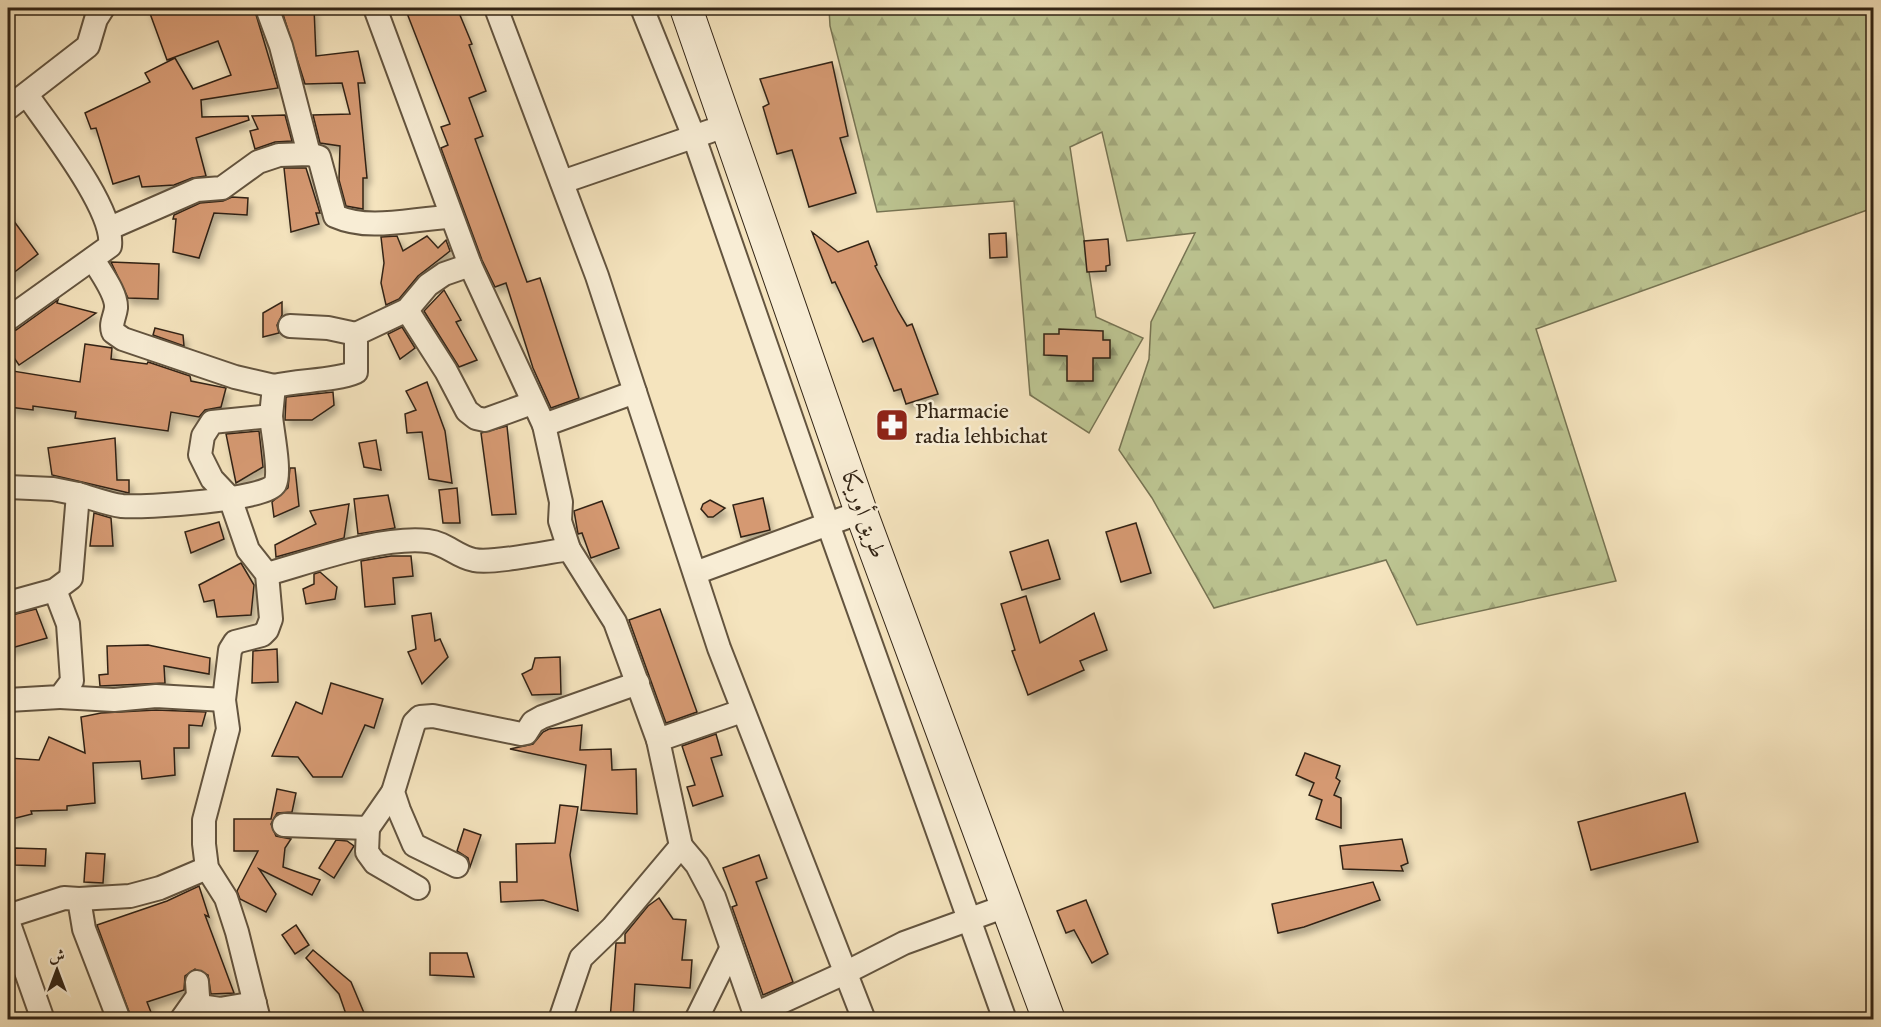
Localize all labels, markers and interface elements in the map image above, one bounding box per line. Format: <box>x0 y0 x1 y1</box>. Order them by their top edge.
place label: Pharmacie radia lehbichat <box>915 398 1048 451</box>
pharmacy icon: Pharmacie radia lehbichat <box>874 407 910 443</box>
street label: طريق أوريكا <box>834 467 894 562</box>
north arrow <box>27 940 87 1000</box>
text: ش <box>49 947 65 967</box>

